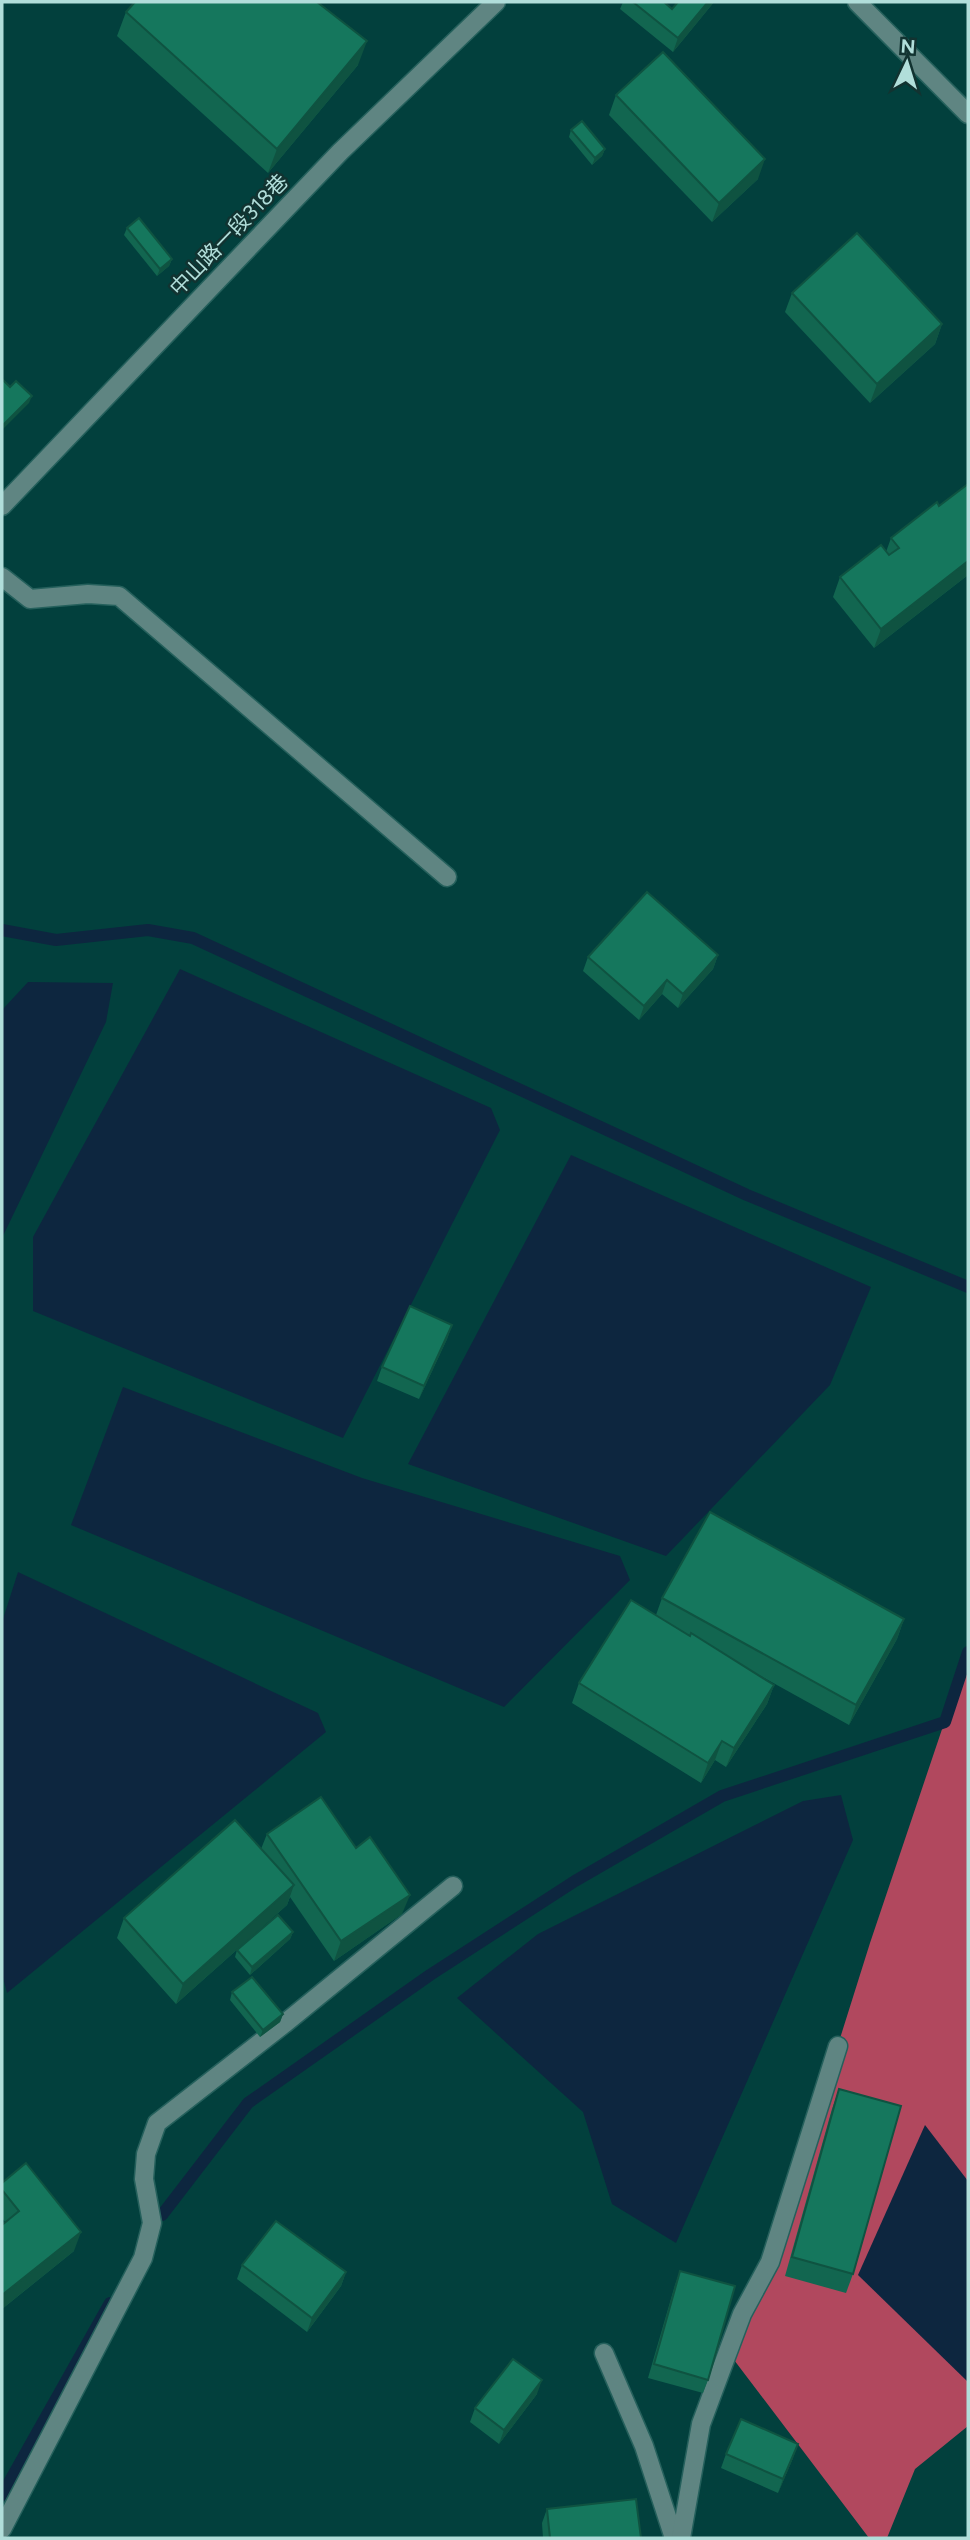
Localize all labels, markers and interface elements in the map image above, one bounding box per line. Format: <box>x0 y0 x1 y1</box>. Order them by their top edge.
north arrow <box>872 28 942 98</box>
text: N <box>900 35 916 59</box>
street label: 中山路一段318巷 <box>164 169 293 301</box>

